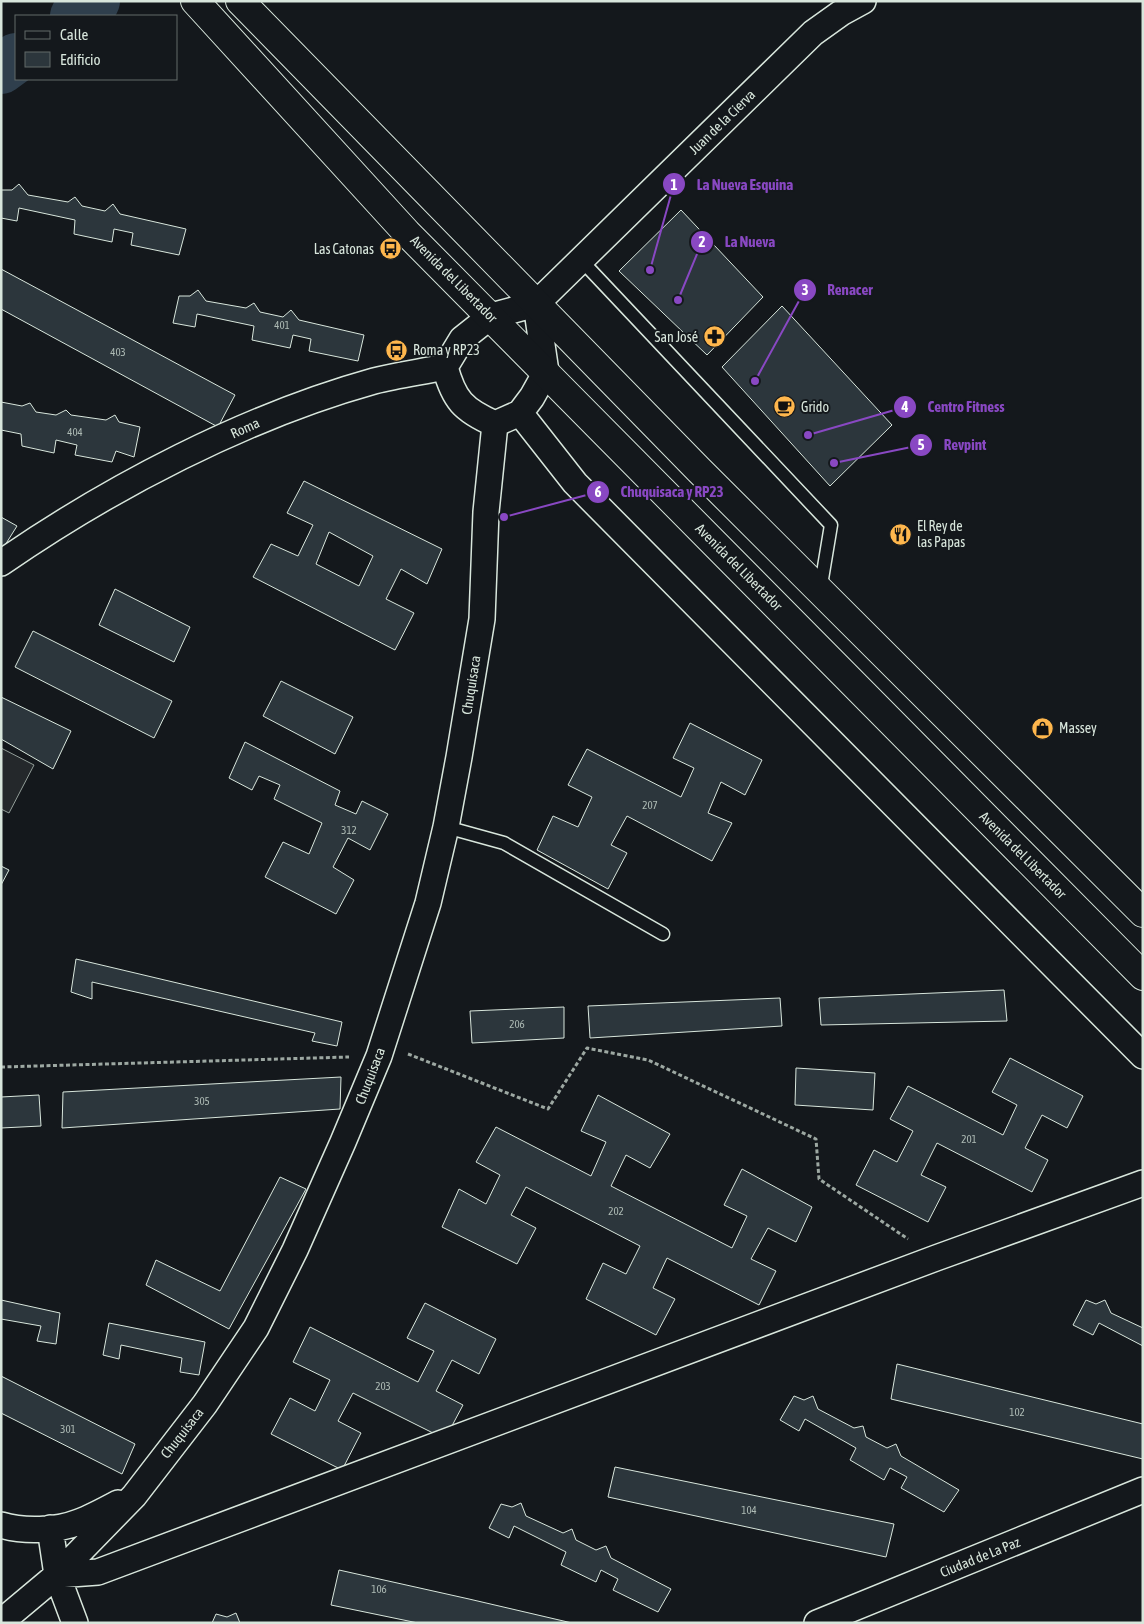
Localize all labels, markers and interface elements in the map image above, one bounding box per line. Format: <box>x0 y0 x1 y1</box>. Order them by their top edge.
legend <box>15 15 178 80</box>
text: Calle <box>60 26 89 43</box>
text: Edificio <box>60 51 101 68</box>
street label: Juan de la Cierva <box>686 86 758 158</box>
callout: La Nueva Esquina <box>662 169 803 199</box>
text: 1 <box>670 176 678 193</box>
text: La Nueva Esquina <box>697 176 793 193</box>
callout: La Nueva <box>690 227 785 257</box>
street label: Avenida del Libertador <box>407 232 501 326</box>
text: 2 <box>698 233 706 250</box>
text: La Nueva <box>725 233 775 250</box>
bus stop icon: Las Catonas <box>378 237 402 261</box>
place label: Las Catonas <box>314 241 374 257</box>
callout: Renacer <box>793 275 883 305</box>
text: 3 <box>801 281 809 298</box>
text: Renacer <box>827 281 873 298</box>
house number: 401 <box>274 319 290 331</box>
pharmacy icon: San José <box>702 325 726 349</box>
place label: San José <box>655 329 698 345</box>
bus stop icon: Roma y RP23 <box>385 338 409 362</box>
place label: Roma y RP23 <box>413 342 480 358</box>
house number: 403 <box>110 346 126 358</box>
callout: Centro Fitness <box>892 392 1014 422</box>
cafe icon: Grido <box>773 395 797 419</box>
text: 4 <box>900 398 909 415</box>
text: Centro Fitness <box>927 398 1005 415</box>
place label: Grido <box>801 399 829 415</box>
street label: Roma <box>228 415 262 441</box>
house number: 404 <box>67 426 83 438</box>
callout: Revpint <box>908 430 996 460</box>
text: 5 <box>917 436 925 453</box>
text: Revpint <box>944 436 987 453</box>
callout: Chuquisaca y RP23 <box>585 477 733 507</box>
text: 6 <box>594 483 602 500</box>
text: Chuquisaca y RP23 <box>620 483 724 500</box>
place label: El Rey de las Papas <box>917 518 965 550</box>
street label: Avenida del Libertador <box>692 520 786 614</box>
restaurant icon: El Rey de las Papas <box>889 522 913 546</box>
street label: Chuquisaca <box>458 654 484 716</box>
shop icon: Massey <box>1031 716 1055 740</box>
place label: Massey <box>1059 720 1097 736</box>
house number: 207 <box>642 799 658 811</box>
street label: Avenida del Libertador <box>976 808 1070 902</box>
house number: 312 <box>341 824 357 836</box>
house number: 206 <box>509 1018 525 1030</box>
street label: Chuquisaca <box>352 1045 388 1107</box>
house number: 305 <box>194 1095 210 1107</box>
house number: 201 <box>961 1133 977 1145</box>
house number: 202 <box>608 1205 624 1217</box>
house number: 203 <box>375 1380 391 1392</box>
street label: Chuquisaca <box>157 1405 207 1461</box>
house number: 102 <box>1009 1406 1025 1418</box>
house number: 301 <box>60 1423 76 1435</box>
house number: 104 <box>741 1504 757 1516</box>
street label: Ciudad de La Paz <box>938 1534 1022 1580</box>
house number: 106 <box>371 1583 387 1595</box>

